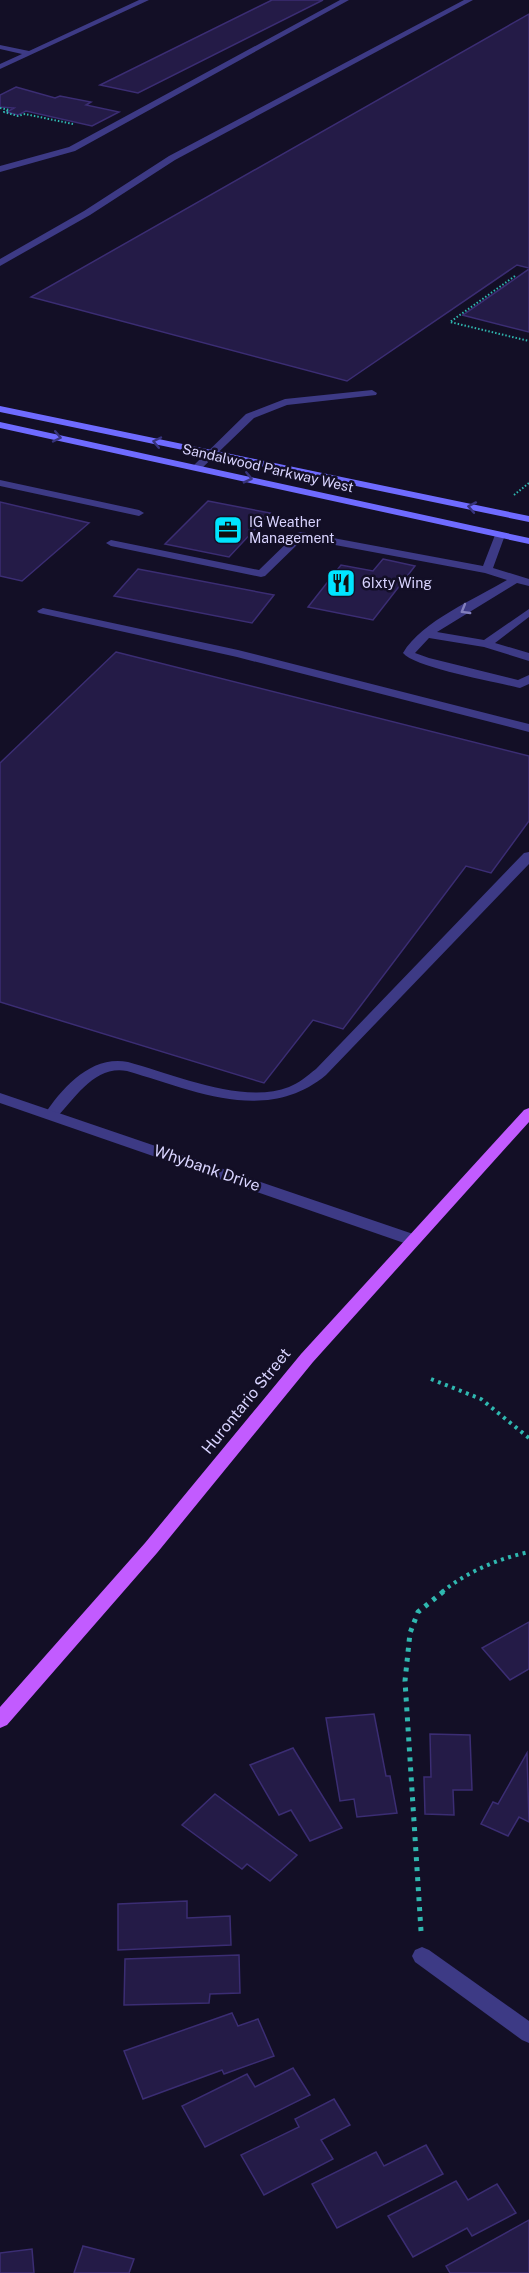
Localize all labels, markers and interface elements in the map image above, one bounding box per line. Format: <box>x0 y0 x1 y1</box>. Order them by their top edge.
one-way arrow <box>52 430 62 443</box>
one-way arrow <box>153 436 163 449</box>
street label: Sandalwood Parkway West <box>181 440 355 496</box>
one-way arrow <box>243 471 253 484</box>
one-way arrow <box>467 501 477 514</box>
office icon: IG Weather Management <box>212 514 244 546</box>
place label: IG Weather Management <box>249 514 335 546</box>
restaurant icon: 6Ixty Wing <box>325 567 357 599</box>
place label: 6Ixty Wing <box>362 575 432 591</box>
one-way arrow <box>461 603 471 615</box>
street label: Whybank Drive <box>151 1141 263 1195</box>
street label: Hurontario Street <box>198 1344 294 1458</box>

